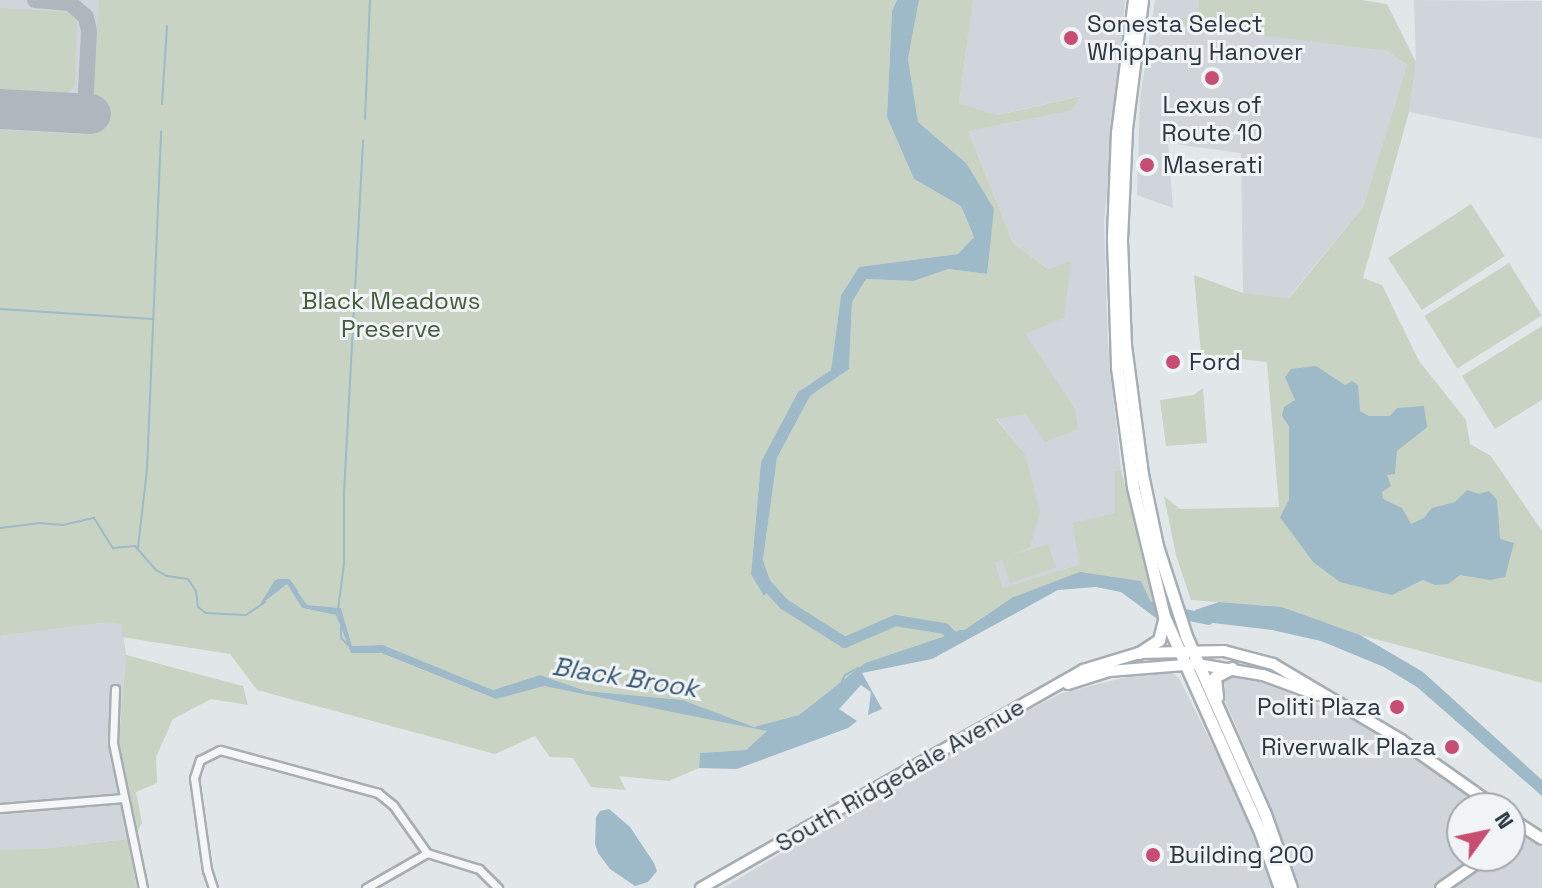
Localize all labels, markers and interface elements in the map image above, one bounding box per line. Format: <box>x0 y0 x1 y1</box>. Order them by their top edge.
place label: Sonesta Select Whippany Hanover <box>1087 10 1303 66</box>
marker: Sonesta Select Whippany Hanover <box>1062 29 1080 47</box>
marker: Lexus of Route 10 <box>1203 69 1221 87</box>
place label: Lexus of Route 10 <box>1161 91 1263 147</box>
place label: Maserati <box>1163 151 1263 179</box>
marker: Maserati <box>1138 156 1156 174</box>
park label: Black Meadows Preserve <box>302 287 480 343</box>
place label: Ford <box>1189 348 1241 376</box>
marker: Ford <box>1164 353 1182 371</box>
water label: Black Brook <box>550 651 700 705</box>
street label: South Ridgedale Avenue <box>770 692 1030 858</box>
place label: Politi Plaza <box>1257 693 1381 721</box>
marker: Politi Plaza <box>1388 698 1406 716</box>
place label: Riverwalk Plaza <box>1261 733 1436 761</box>
marker: Riverwalk Plaza <box>1443 738 1461 756</box>
north arrow <box>1446 792 1526 872</box>
text: N <box>1489 806 1520 834</box>
place label: Building 200 <box>1169 841 1314 869</box>
marker: Building 200 <box>1144 846 1162 864</box>

